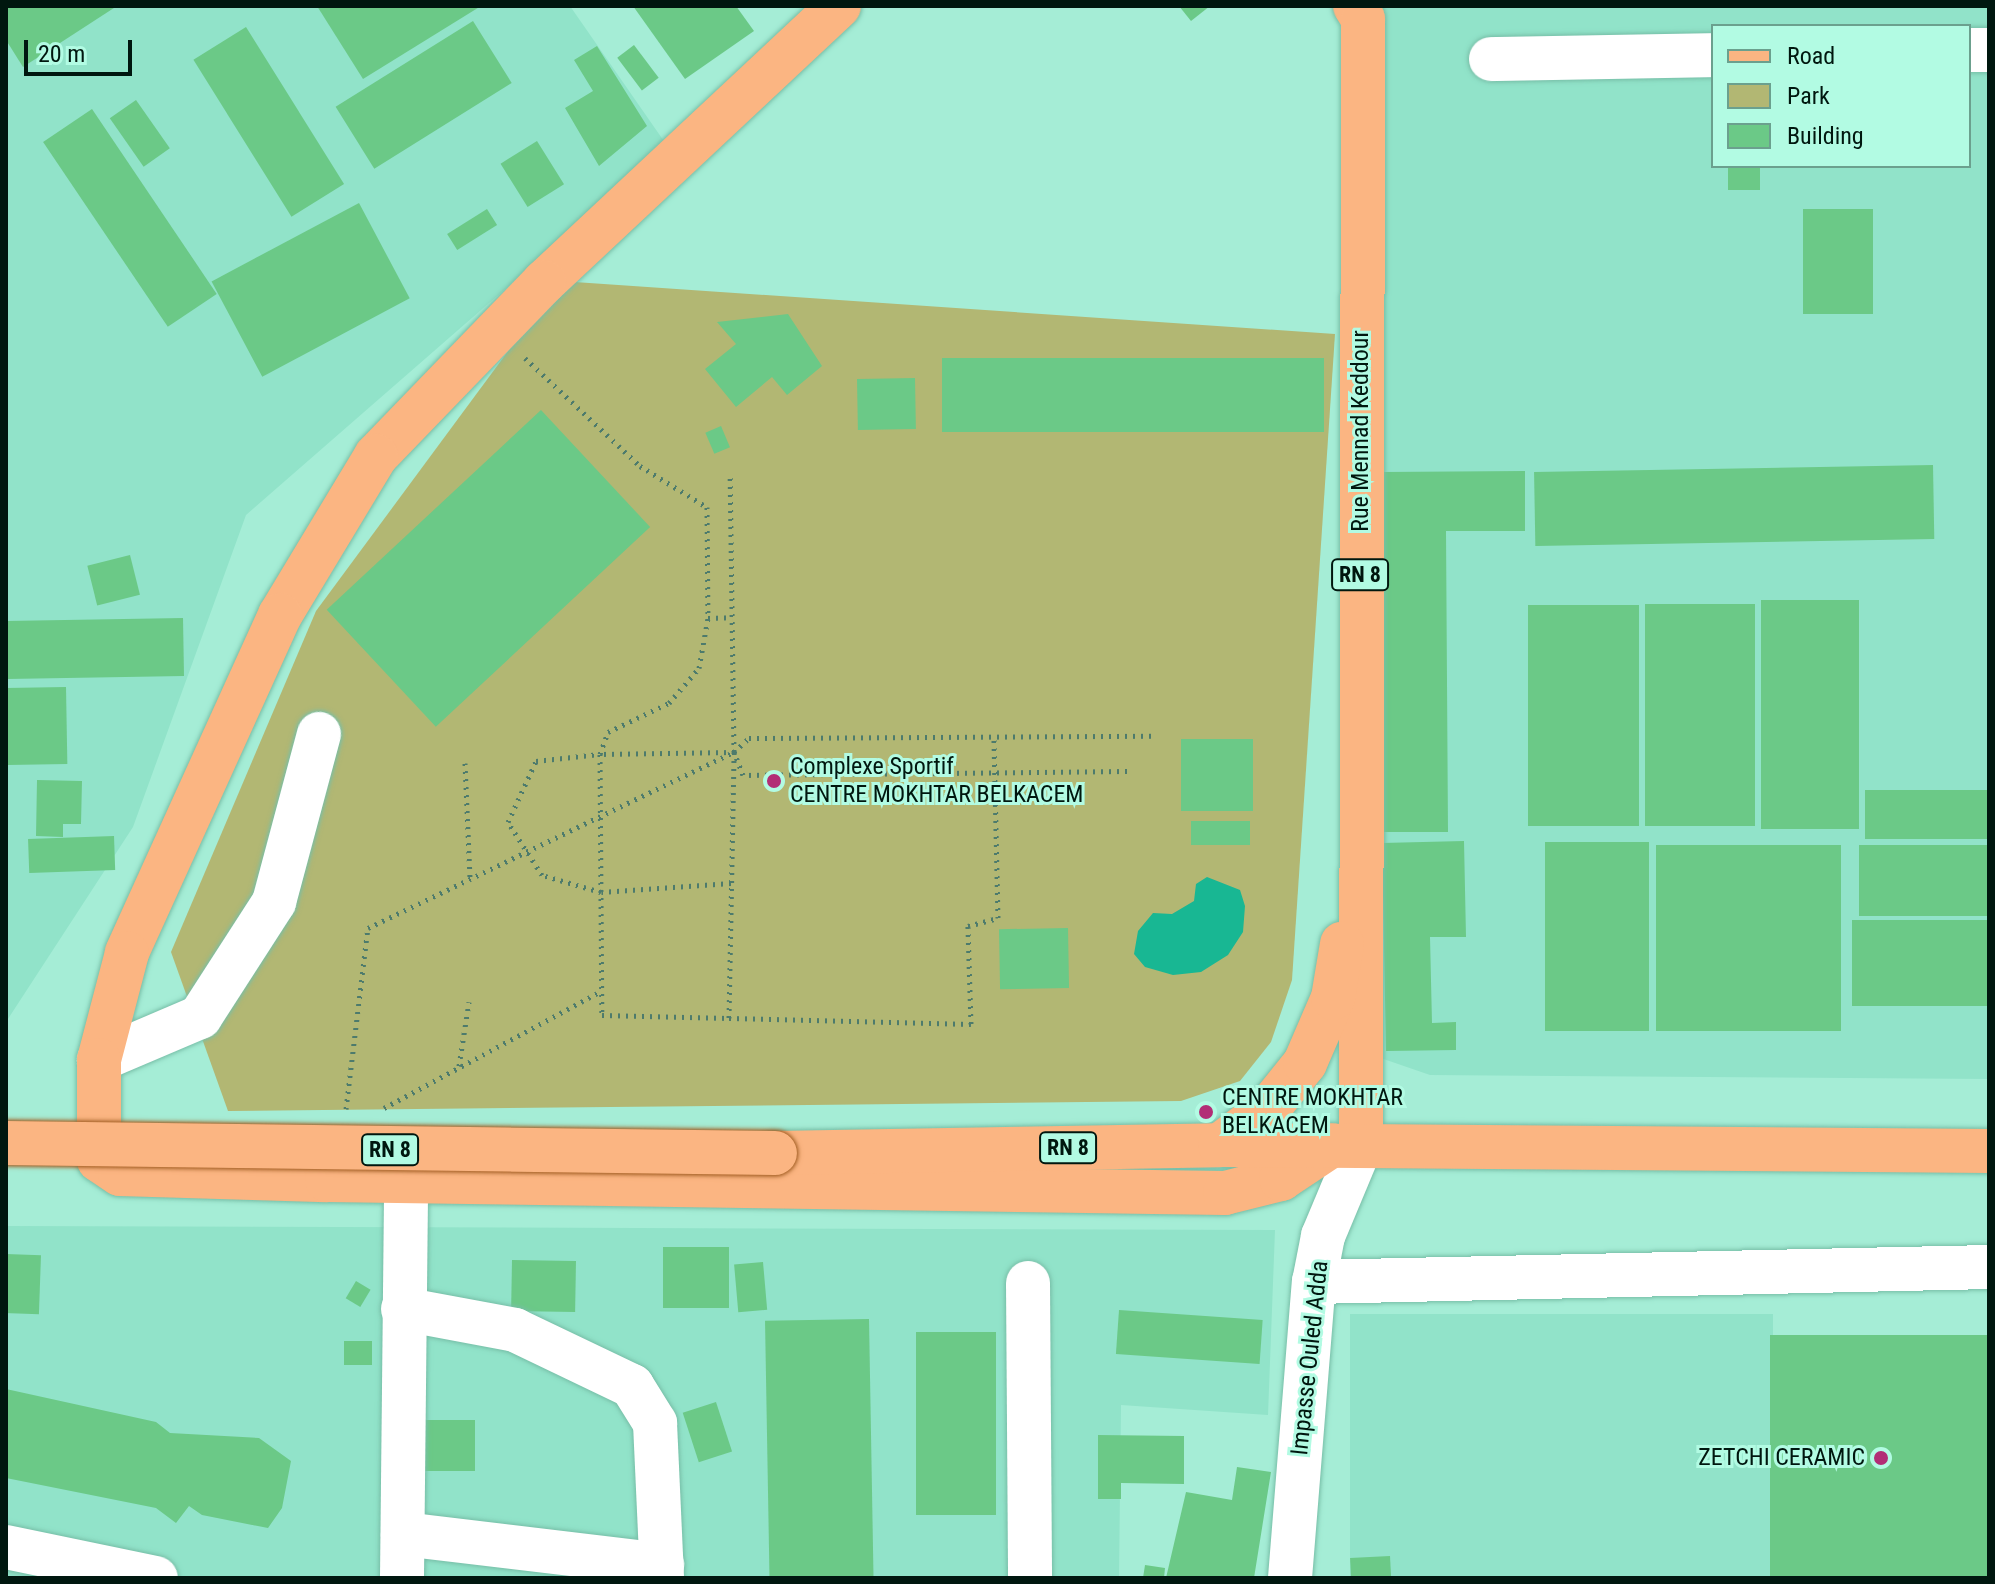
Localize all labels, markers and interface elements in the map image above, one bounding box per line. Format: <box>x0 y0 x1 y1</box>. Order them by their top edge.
scale bar <box>28 24 136 74</box>
legend <box>1711 24 1971 168</box>
text: 20 m <box>38 40 85 68</box>
text: Road <box>1787 42 1835 70</box>
text: Park <box>1787 82 1830 110</box>
text: Building <box>1787 122 1864 150</box>
street label: Rue Mennad Keddour <box>1347 330 1375 532</box>
road number: RN 8 <box>1330 557 1390 593</box>
place label: Complexe Sportif CENTRE MOKHTAR BELKACEM <box>790 753 1083 809</box>
marker: Complexe Sportif CENTRE MOKHTAR BELKACEM <box>765 772 783 790</box>
place label: CENTRE MOKHTAR BELKACEM <box>1222 1084 1403 1140</box>
marker: CENTRE MOKHTAR BELKACEM <box>1197 1103 1215 1121</box>
road number: RN 8 <box>1038 1130 1098 1166</box>
road number: RN 8 <box>360 1132 420 1168</box>
street label: Impasse Ouled Adda <box>1285 1259 1335 1457</box>
place label: ZETCHI CERAMIC <box>1698 1444 1865 1472</box>
marker: ZETCHI CERAMIC <box>1872 1449 1890 1467</box>

